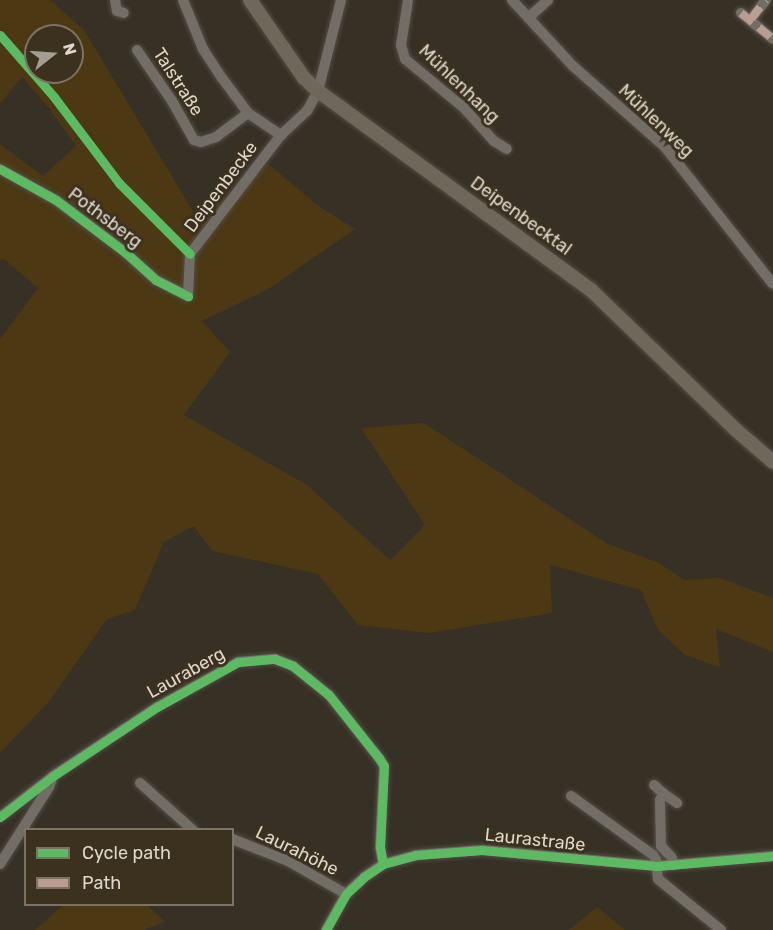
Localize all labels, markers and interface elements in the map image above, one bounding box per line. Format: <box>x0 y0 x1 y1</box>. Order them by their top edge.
north arrow <box>24 24 84 84</box>
street label: Mühlenhang <box>414 40 504 128</box>
text: N <box>59 41 81 57</box>
street label: Talstraße <box>148 44 208 120</box>
street label: Mühlenweg <box>614 80 698 162</box>
street label: Deipenbecke <box>180 137 262 237</box>
street label: Deipenbecktal <box>466 172 576 260</box>
street label: Pothsberg <box>64 183 146 253</box>
street label: Lauraberg <box>143 643 229 703</box>
street label: Laurahöhe <box>252 822 342 880</box>
street label: Laurastraße <box>484 824 586 856</box>
legend <box>24 828 234 906</box>
text: Cycle path <box>82 842 171 864</box>
text: Path <box>82 872 121 894</box>

